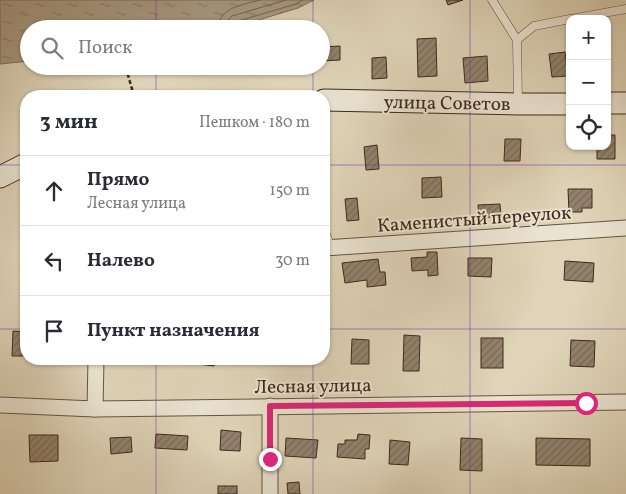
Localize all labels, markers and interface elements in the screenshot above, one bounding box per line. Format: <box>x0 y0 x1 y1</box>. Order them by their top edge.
map controls <box>566 15 611 150</box>
button: + <box>566 15 611 60</box>
search box <box>20 20 330 75</box>
icon: search <box>38 34 66 62</box>
text: Поиск <box>78 35 132 61</box>
button: − <box>566 60 611 105</box>
street label: улица Советов <box>383 90 511 118</box>
button: locate <box>566 105 611 150</box>
text: 3 мин <box>40 108 98 137</box>
text: Пешком · 180 m <box>199 112 310 134</box>
text: Прямо <box>87 167 149 193</box>
icon: ahead <box>40 177 68 205</box>
text: 150 m <box>269 180 310 202</box>
text: Лесная улица <box>87 193 186 215</box>
street label: Каменистый переулок <box>376 200 572 240</box>
icon: left <box>40 247 68 275</box>
text: Налево <box>87 248 155 274</box>
text: 30 m <box>275 250 310 272</box>
icon: arrive <box>40 317 68 345</box>
text: Пункт назначения <box>87 318 260 344</box>
street label: Лесная улица <box>254 373 372 401</box>
route start <box>575 392 598 415</box>
route end <box>259 448 282 471</box>

